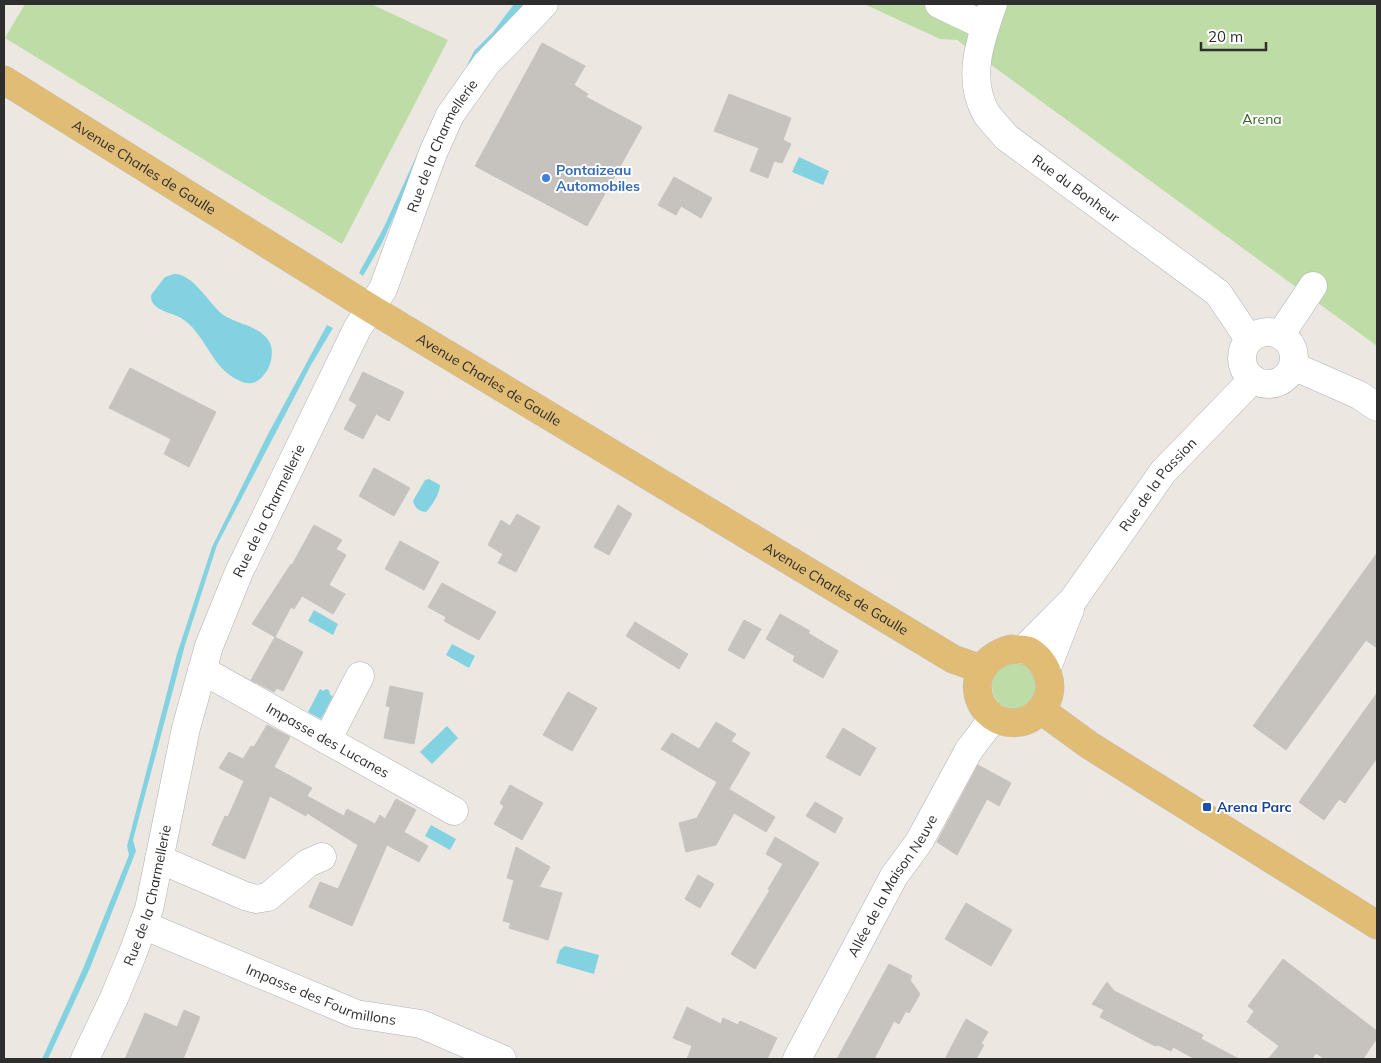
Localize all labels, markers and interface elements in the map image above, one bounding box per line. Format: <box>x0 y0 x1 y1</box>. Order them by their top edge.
scale bar <box>1201 20 1266 52</box>
text: 20 m <box>1208 27 1243 46</box>
street label: Rue de la Charmellerie <box>403 76 481 215</box>
park label: Arena <box>1242 110 1282 128</box>
street label: Avenue Charles de Gaulle <box>69 116 219 219</box>
street label: Rue du Bonheur <box>1029 150 1124 227</box>
place label: Pontaizeau Automobiles <box>556 161 640 195</box>
marker: Pontaizeau Automobiles <box>540 172 552 184</box>
street label: Avenue Charles de Gaulle <box>413 329 565 430</box>
street label: Rue de la Passion <box>1115 434 1200 535</box>
street label: Rue de la Charmellerie <box>229 441 309 580</box>
street label: Avenue Charles de Gaulle <box>760 538 912 639</box>
street label: Impasse des Lucanes <box>263 699 392 782</box>
place label: Arena Parc <box>1217 798 1292 816</box>
marker: Arena Parc <box>1201 801 1213 813</box>
street label: Allée de la Maison Neuve <box>844 811 941 960</box>
street label: Rue de la Charmellerie <box>119 823 175 969</box>
street label: Impasse des Fourmillons <box>243 960 398 1029</box>

